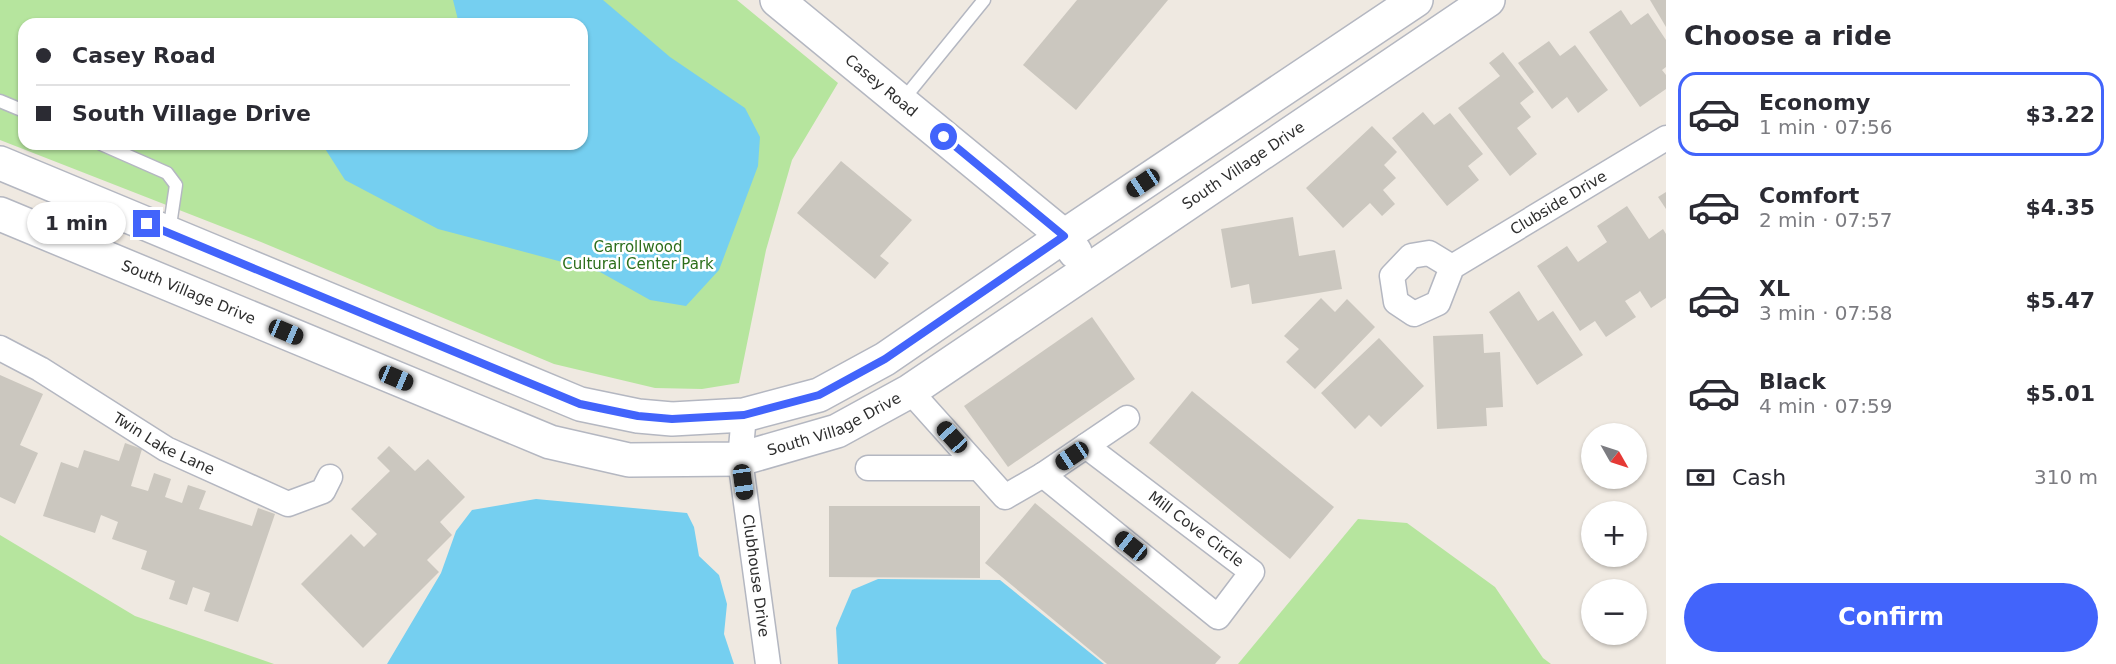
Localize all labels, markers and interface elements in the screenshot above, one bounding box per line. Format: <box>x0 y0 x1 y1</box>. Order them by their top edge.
text: Choose a ride <box>1684 20 1892 51</box>
text: Casey Road <box>72 43 216 68</box>
street label: Casey Road <box>842 51 921 121</box>
icon: car <box>1687 87 1741 141</box>
text: Economy <box>1759 90 1870 115</box>
text: South Village Drive <box>72 101 311 126</box>
text: $3.22 <box>2025 102 2095 127</box>
text: 1 min · 07:56 <box>1759 115 1893 139</box>
street label: South Village Drive <box>1179 118 1308 213</box>
route start <box>930 123 957 150</box>
car <box>1123 165 1163 201</box>
street label: Clubside Drive <box>1507 167 1610 239</box>
icon: car <box>1687 180 1741 234</box>
text: Comfort <box>1759 183 1859 208</box>
text: $4.35 <box>2025 195 2095 220</box>
callout: 1 min <box>27 203 126 245</box>
text: 2 min · 07:57 <box>1759 208 1893 232</box>
route end <box>133 210 160 237</box>
text: 1 min <box>45 211 108 235</box>
park label: Carrollwood Cultural Center Park <box>562 238 714 273</box>
street label: South Village Drive <box>119 256 258 328</box>
icon: car <box>1687 273 1741 327</box>
text: XL <box>1759 276 1790 301</box>
text: $5.47 <box>2025 288 2095 313</box>
text: 3 min · 07:58 <box>1759 301 1893 325</box>
car <box>266 317 306 347</box>
car <box>376 363 416 393</box>
icon: car <box>1687 366 1741 420</box>
text: Black <box>1759 369 1826 394</box>
text: $5.01 <box>2025 381 2095 406</box>
street label: South Village Drive <box>765 389 904 460</box>
text: 4 min · 07:59 <box>1759 394 1893 418</box>
street label: Twin Lake Lane <box>109 408 217 479</box>
car <box>933 418 971 456</box>
north arrow <box>1581 423 1647 489</box>
map controls <box>1581 423 1647 645</box>
car <box>1052 438 1092 474</box>
icon: cash <box>1684 461 1717 494</box>
car <box>732 463 754 501</box>
text: Cash <box>1732 465 1786 490</box>
text: 310 m <box>2034 465 2098 489</box>
street label: Mill Cove Circle <box>1145 487 1247 571</box>
button: + <box>1581 501 1647 567</box>
street label: Clubhouse Drive <box>739 513 773 638</box>
car <box>1111 528 1151 564</box>
button: − <box>1581 579 1647 645</box>
button: Confirm <box>1684 583 2098 652</box>

